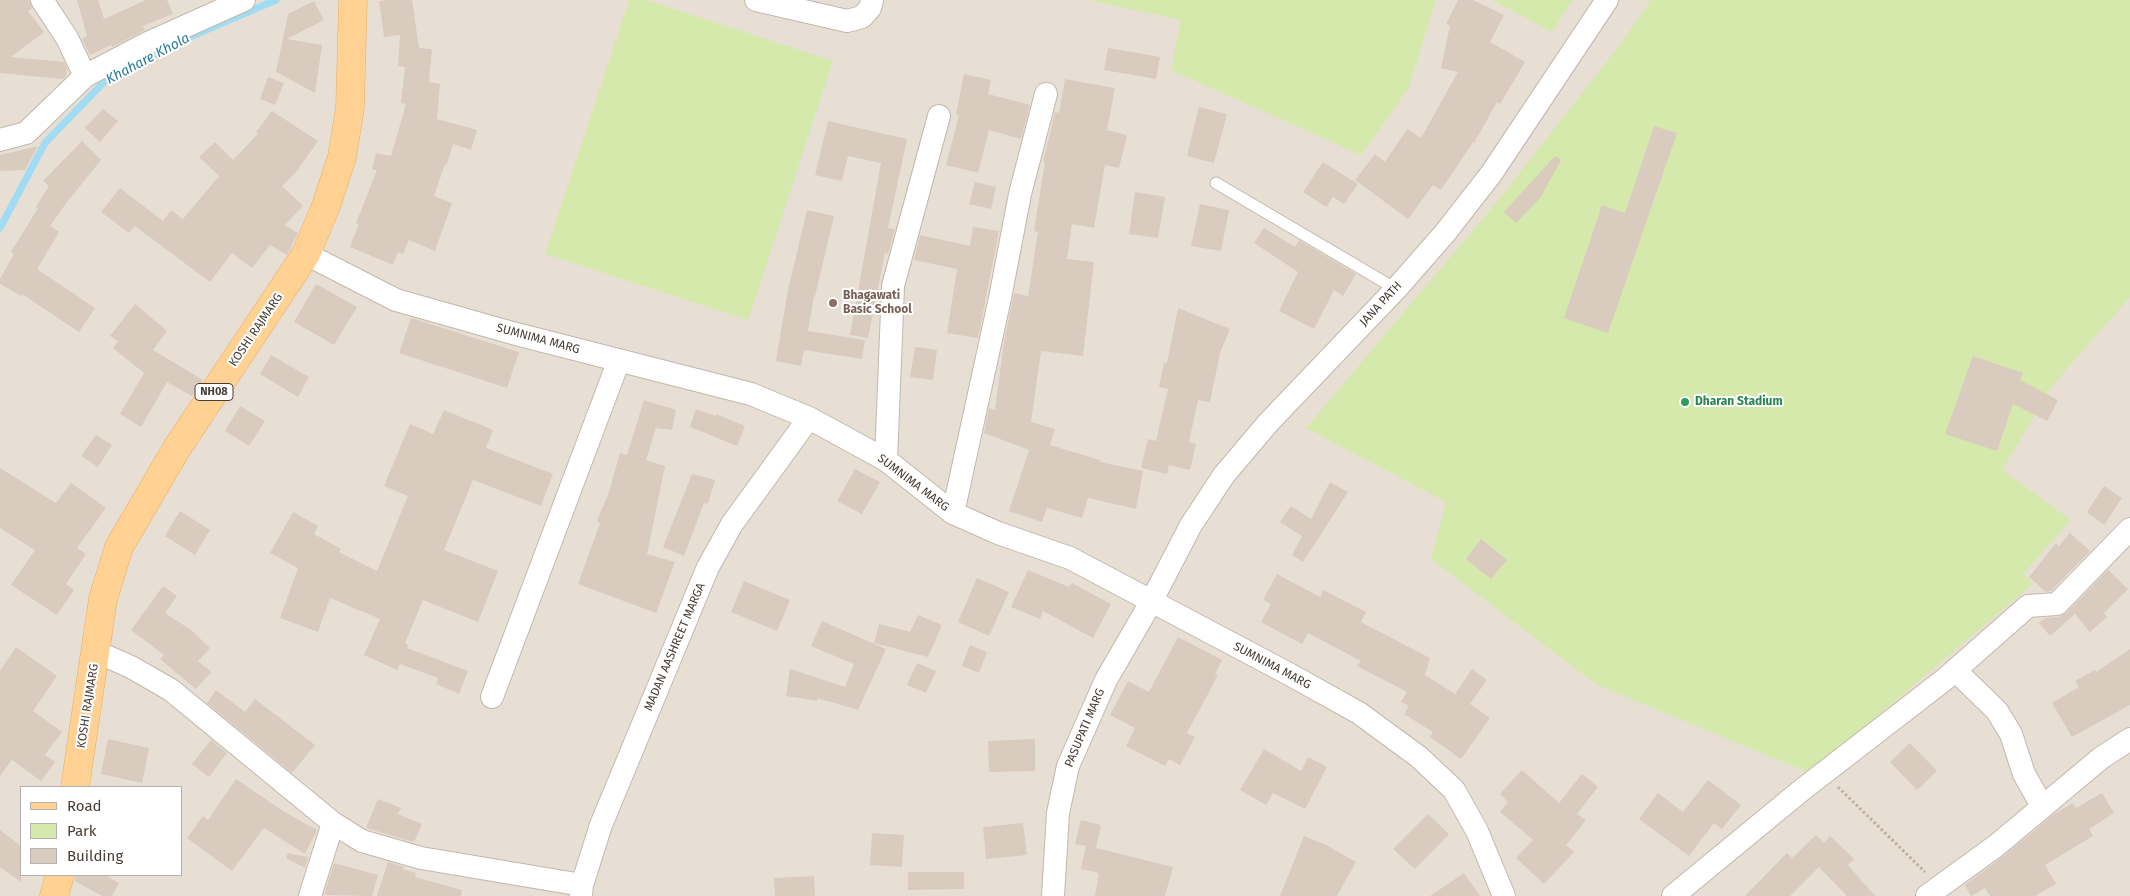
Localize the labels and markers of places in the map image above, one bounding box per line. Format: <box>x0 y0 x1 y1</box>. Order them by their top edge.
place label: Bhagawati Basic School <box>843 289 912 317</box>
marker: Bhagawati Basic School <box>827 297 839 309</box>
place label: Dharan Stadium <box>1695 395 1783 409</box>
marker: Dharan Stadium <box>1679 396 1691 408</box>

